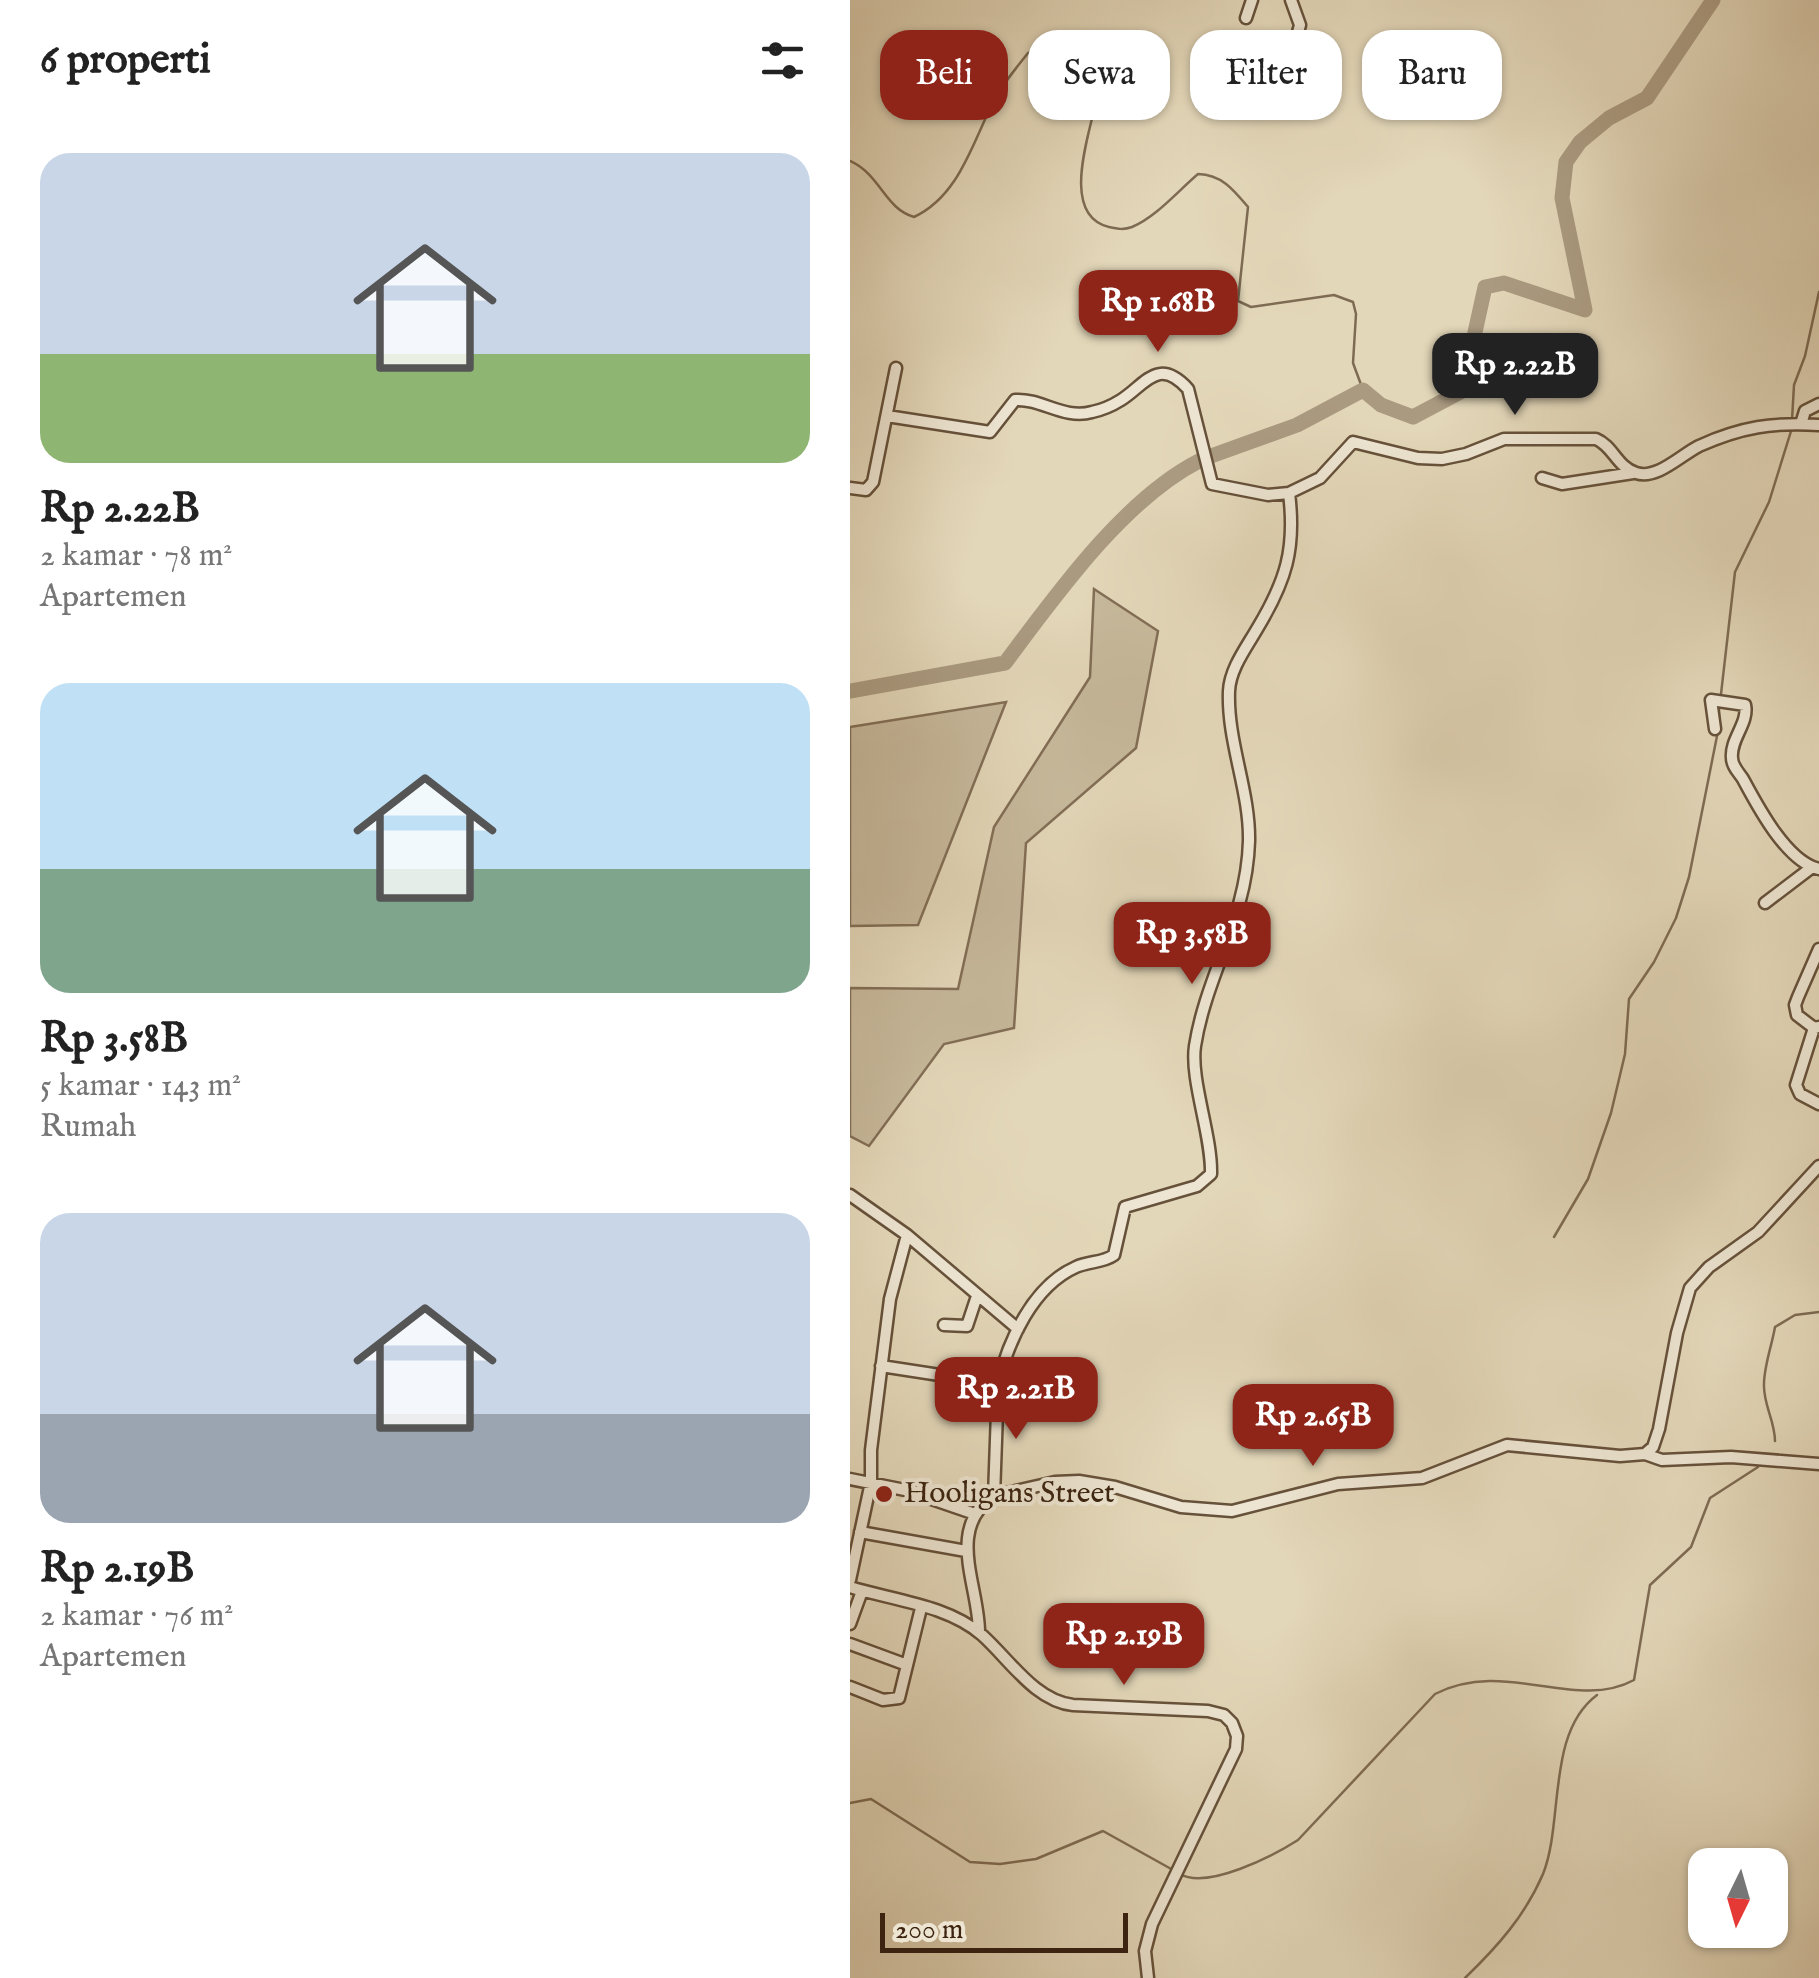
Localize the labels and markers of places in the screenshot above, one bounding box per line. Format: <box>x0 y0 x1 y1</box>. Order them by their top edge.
pin: Rp 1.68B <box>1055 270 1261 355</box>
pin: Rp 2.22B <box>1412 333 1618 418</box>
pin: Rp 3.58B <box>1089 902 1295 987</box>
pin: Rp 2.21B <box>913 1357 1119 1442</box>
pin: Rp 2.65B <box>1210 1384 1416 1469</box>
place label: Hooligans Street <box>904 1475 1115 1513</box>
marker: Hooligans Street <box>873 1483 895 1505</box>
pin: Rp 2.19B <box>1021 1603 1227 1688</box>

